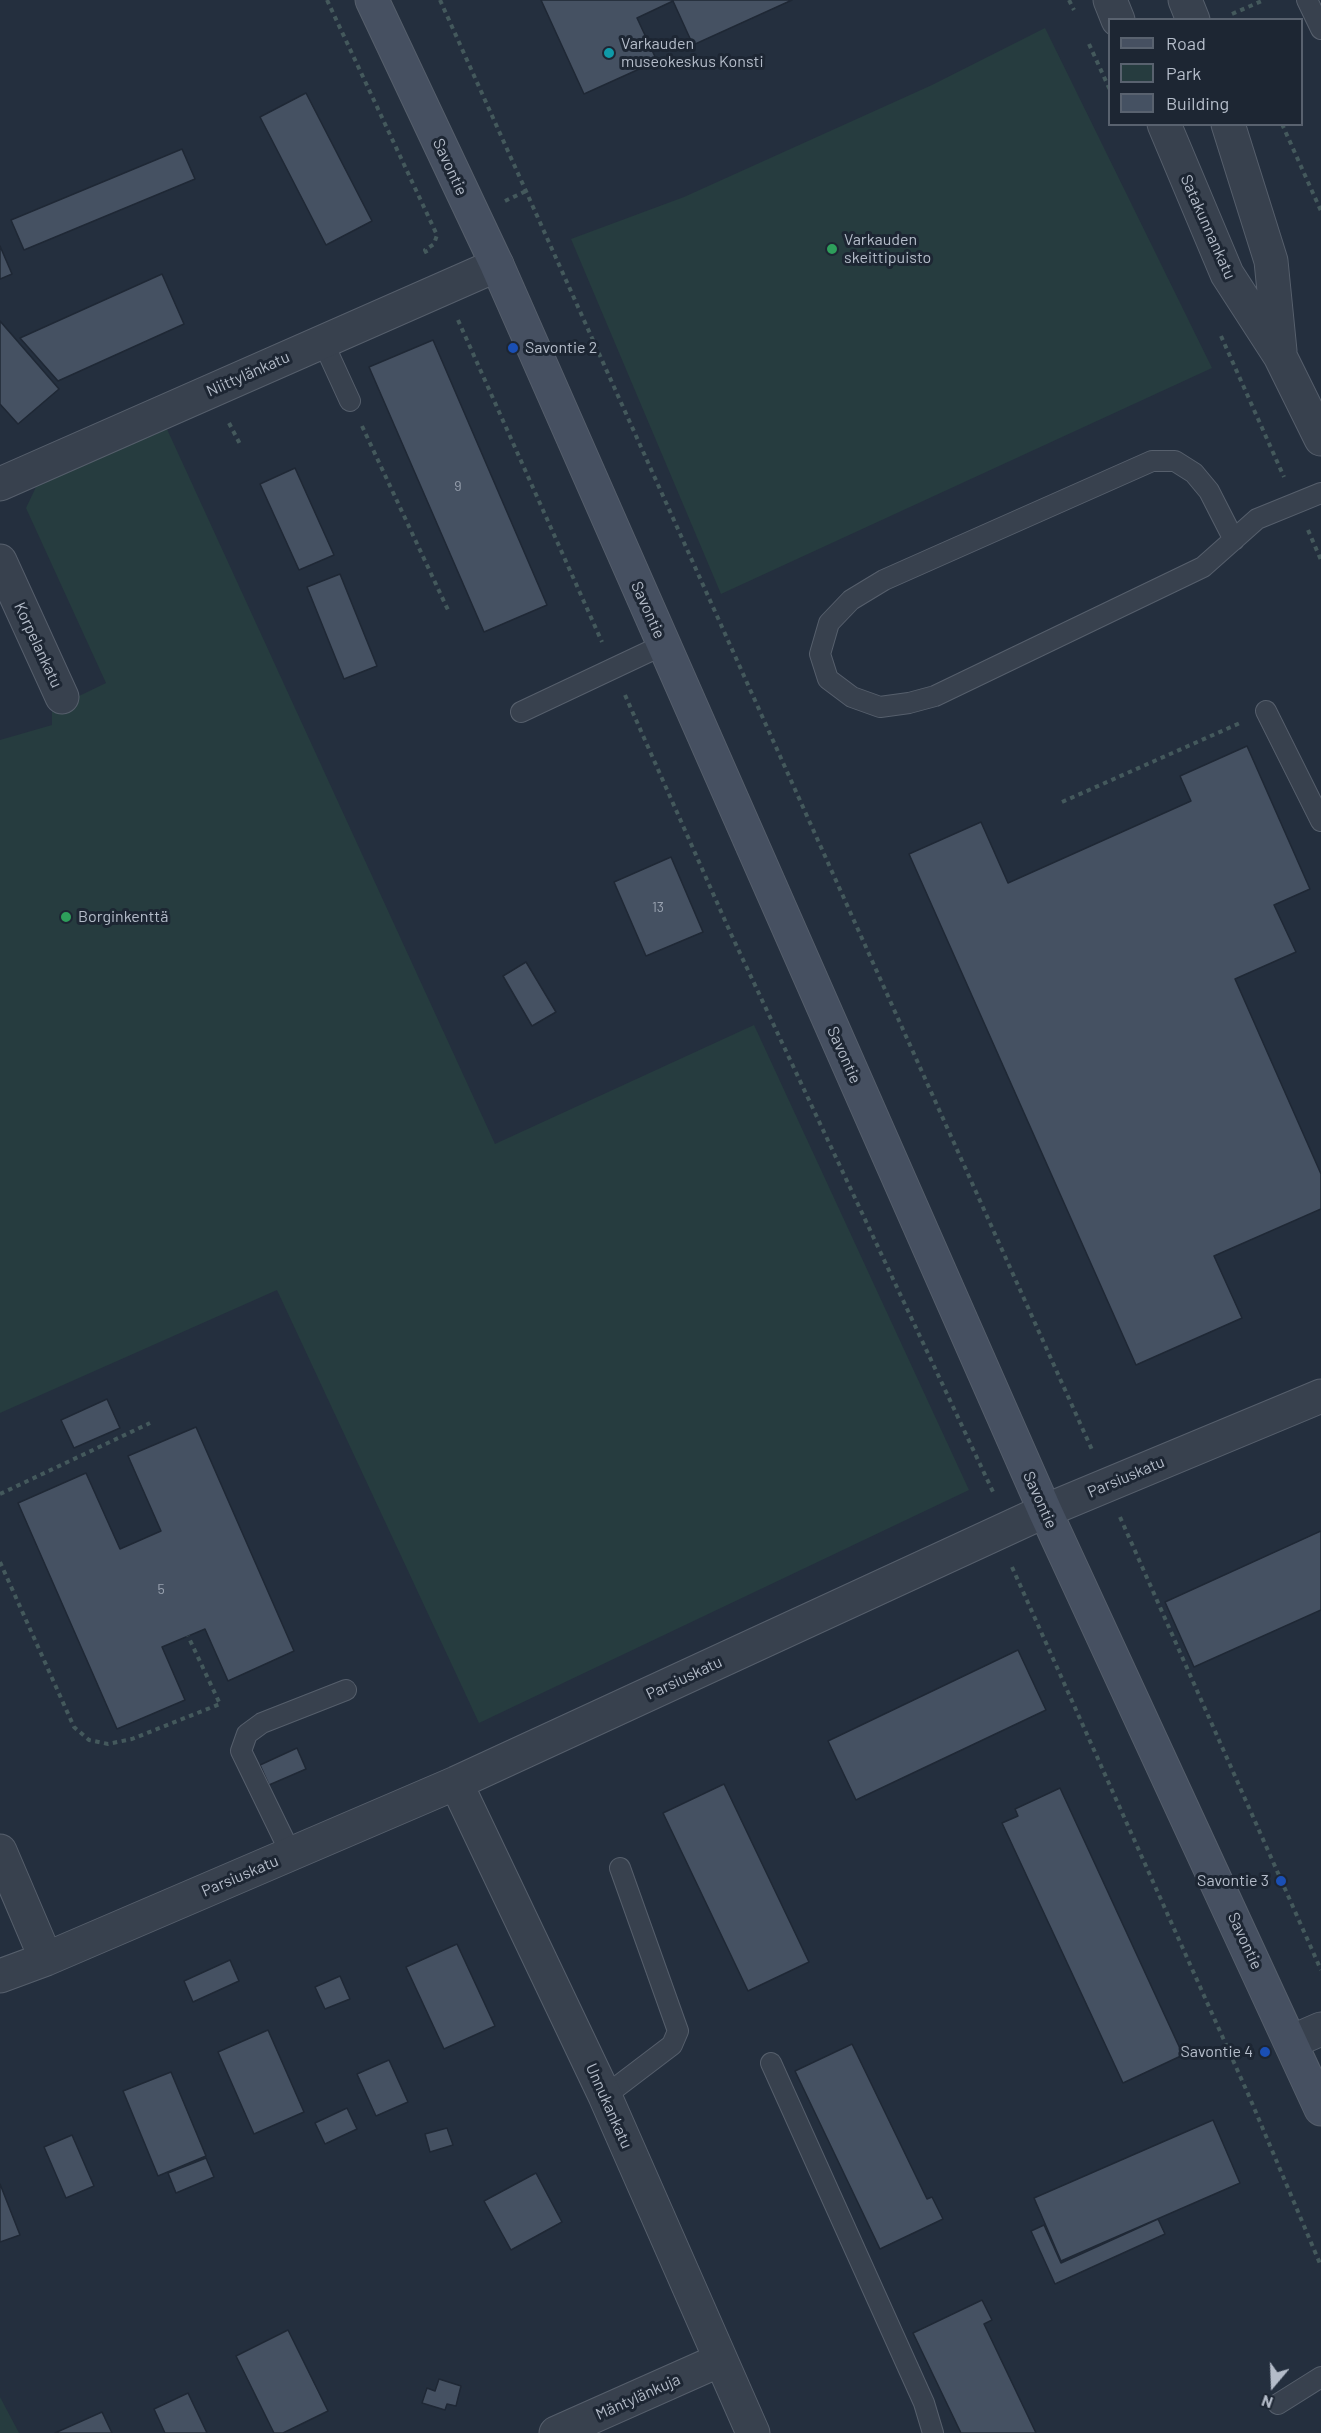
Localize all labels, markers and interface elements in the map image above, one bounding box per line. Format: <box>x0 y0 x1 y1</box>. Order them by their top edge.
legend <box>1108 18 1303 126</box>
text: Road <box>1166 32 1206 54</box>
place label: Varkauden museokeskus Konsti <box>621 34 763 72</box>
marker: Varkauden museokeskus Konsti <box>602 46 616 60</box>
text: Park <box>1166 62 1201 84</box>
text: Building <box>1166 92 1229 114</box>
street label: Savontie <box>429 136 471 198</box>
street label: Satakunnankatu <box>1176 172 1240 282</box>
place label: Varkauden skeittipuisto <box>844 230 931 268</box>
marker: Varkauden skeittipuisto <box>825 242 839 256</box>
place label: Savontie 2 <box>525 338 597 358</box>
marker: Savontie 2 <box>506 341 520 355</box>
street label: Niittylänkatu <box>204 347 292 401</box>
house number: 9 <box>454 478 462 494</box>
street label: Savontie <box>627 578 669 642</box>
street label: Korpelankatu <box>10 599 66 691</box>
house number: 13 <box>652 899 664 915</box>
place label: Borginkenttä <box>78 907 168 927</box>
marker: Borginkenttä <box>59 910 73 924</box>
street label: Savontie <box>823 1023 865 1087</box>
street label: Parsiuskatu <box>1085 1452 1167 1502</box>
street label: Savontie <box>1019 1468 1061 1532</box>
house number: 5 <box>157 1581 165 1597</box>
street label: Parsiuskatu <box>643 1652 725 1704</box>
street label: Parsiuskatu <box>199 1851 281 1901</box>
place label: Savontie 3 <box>1197 1871 1269 1891</box>
marker: Savontie 3 <box>1274 1874 1288 1888</box>
street label: Savontie <box>1224 1910 1266 1972</box>
place label: Savontie 4 <box>1180 2042 1253 2062</box>
marker: Savontie 4 <box>1258 2045 1272 2059</box>
street label: Unnukankatu <box>582 2060 636 2152</box>
north arrow <box>1243 2355 1303 2415</box>
street label: Mäntylänkuja <box>593 2370 683 2424</box>
text: N <box>1259 2392 1275 2413</box>

